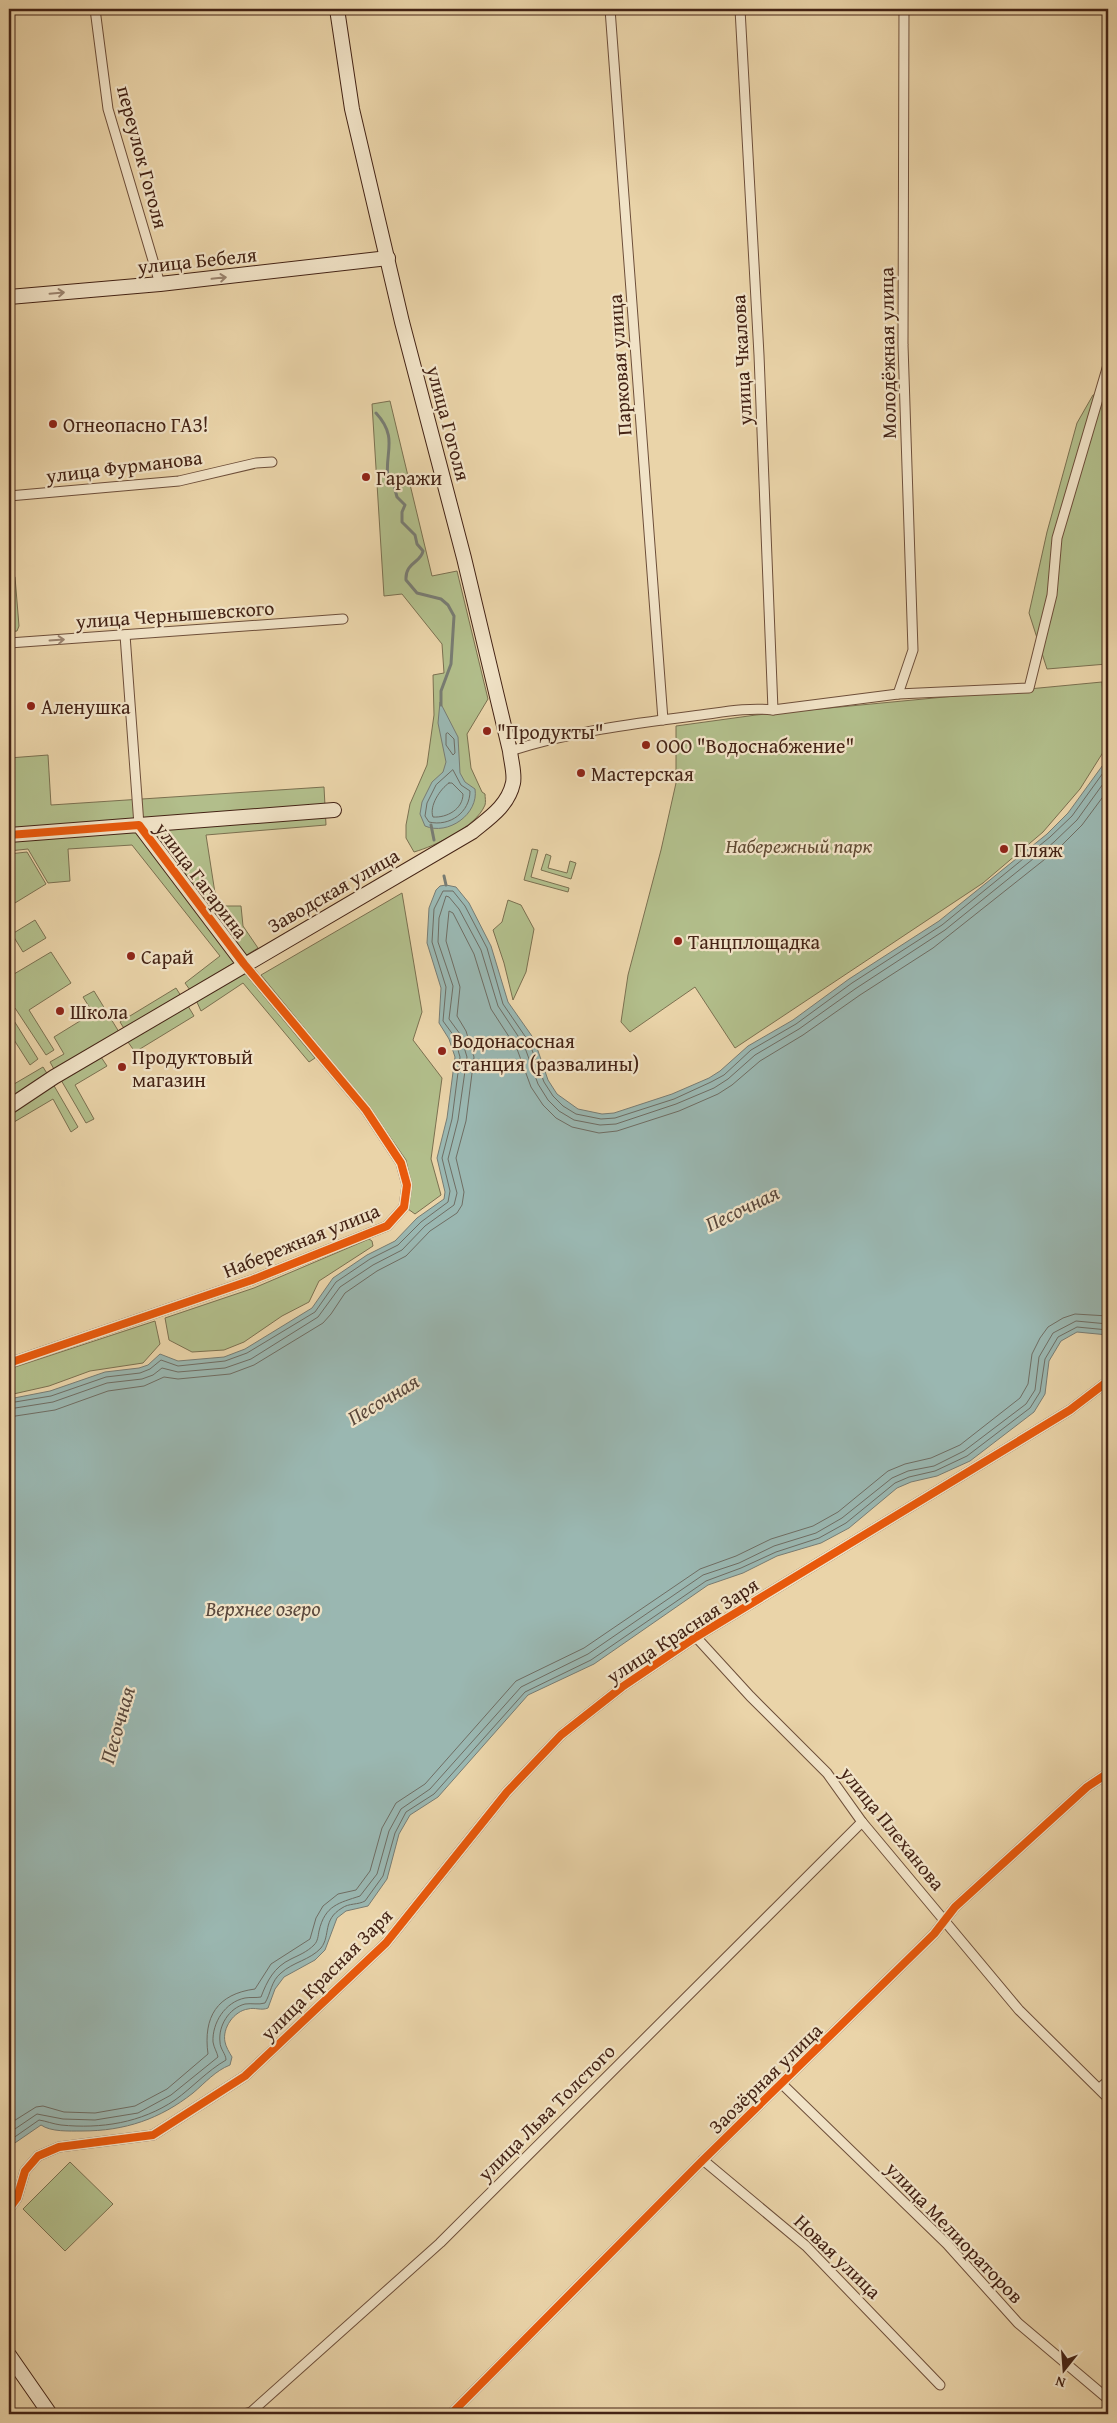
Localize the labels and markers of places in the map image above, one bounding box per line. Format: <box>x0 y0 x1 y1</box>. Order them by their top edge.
place label: Огнеопасно ГАЗ! <box>63 410 209 439</box>
marker: Огнеопасно ГАЗ! <box>47 418 59 430</box>
place label: Гаражи <box>376 463 442 492</box>
marker: Гаражи <box>360 471 372 483</box>
place label: Аленушка <box>41 692 131 721</box>
marker: Аленушка <box>25 700 37 712</box>
place label: "Продукты" <box>497 717 604 746</box>
marker: "Продукты" <box>481 725 493 737</box>
place label: ООО "Водоснабжение" <box>656 731 854 760</box>
marker: ООО "Водоснабжение" <box>640 739 652 751</box>
place label: Мастерская <box>591 759 694 788</box>
marker: Мастерская <box>575 767 587 779</box>
place label: Пляж <box>1014 835 1063 864</box>
marker: Пляж <box>998 843 1010 855</box>
place label: Танцплощадка <box>688 927 820 956</box>
marker: Танцплощадка <box>672 935 684 947</box>
place label: Сарай <box>141 942 194 971</box>
marker: Сарай <box>125 950 137 962</box>
place label: Школа <box>70 997 128 1026</box>
marker: Школа <box>54 1005 66 1017</box>
place label: Водонасосная станция (развалины) <box>452 1026 639 1078</box>
place label: Продуктовый магазин <box>132 1042 253 1094</box>
marker: Водонасосная станция (развалины) <box>436 1045 448 1057</box>
marker: Продуктовый магазин <box>116 1061 128 1073</box>

